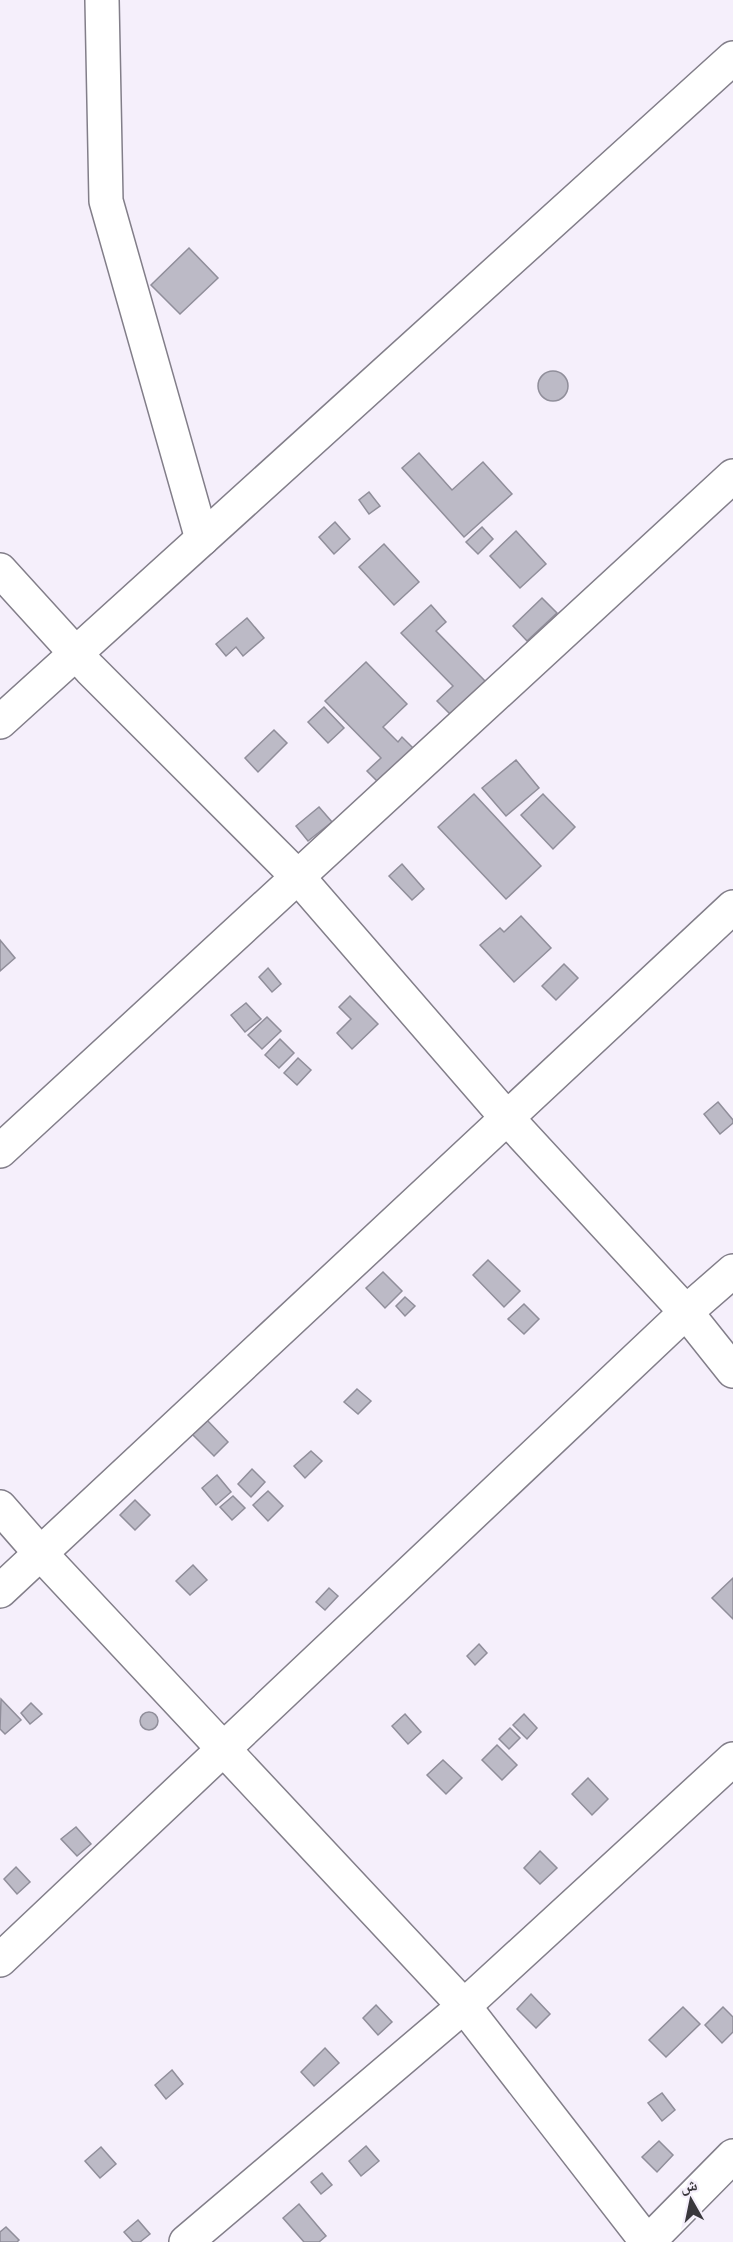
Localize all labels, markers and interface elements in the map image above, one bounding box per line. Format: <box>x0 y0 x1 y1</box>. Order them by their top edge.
north arrow <box>661 2170 721 2230</box>
text: ش <box>679 2174 699 2196</box>

